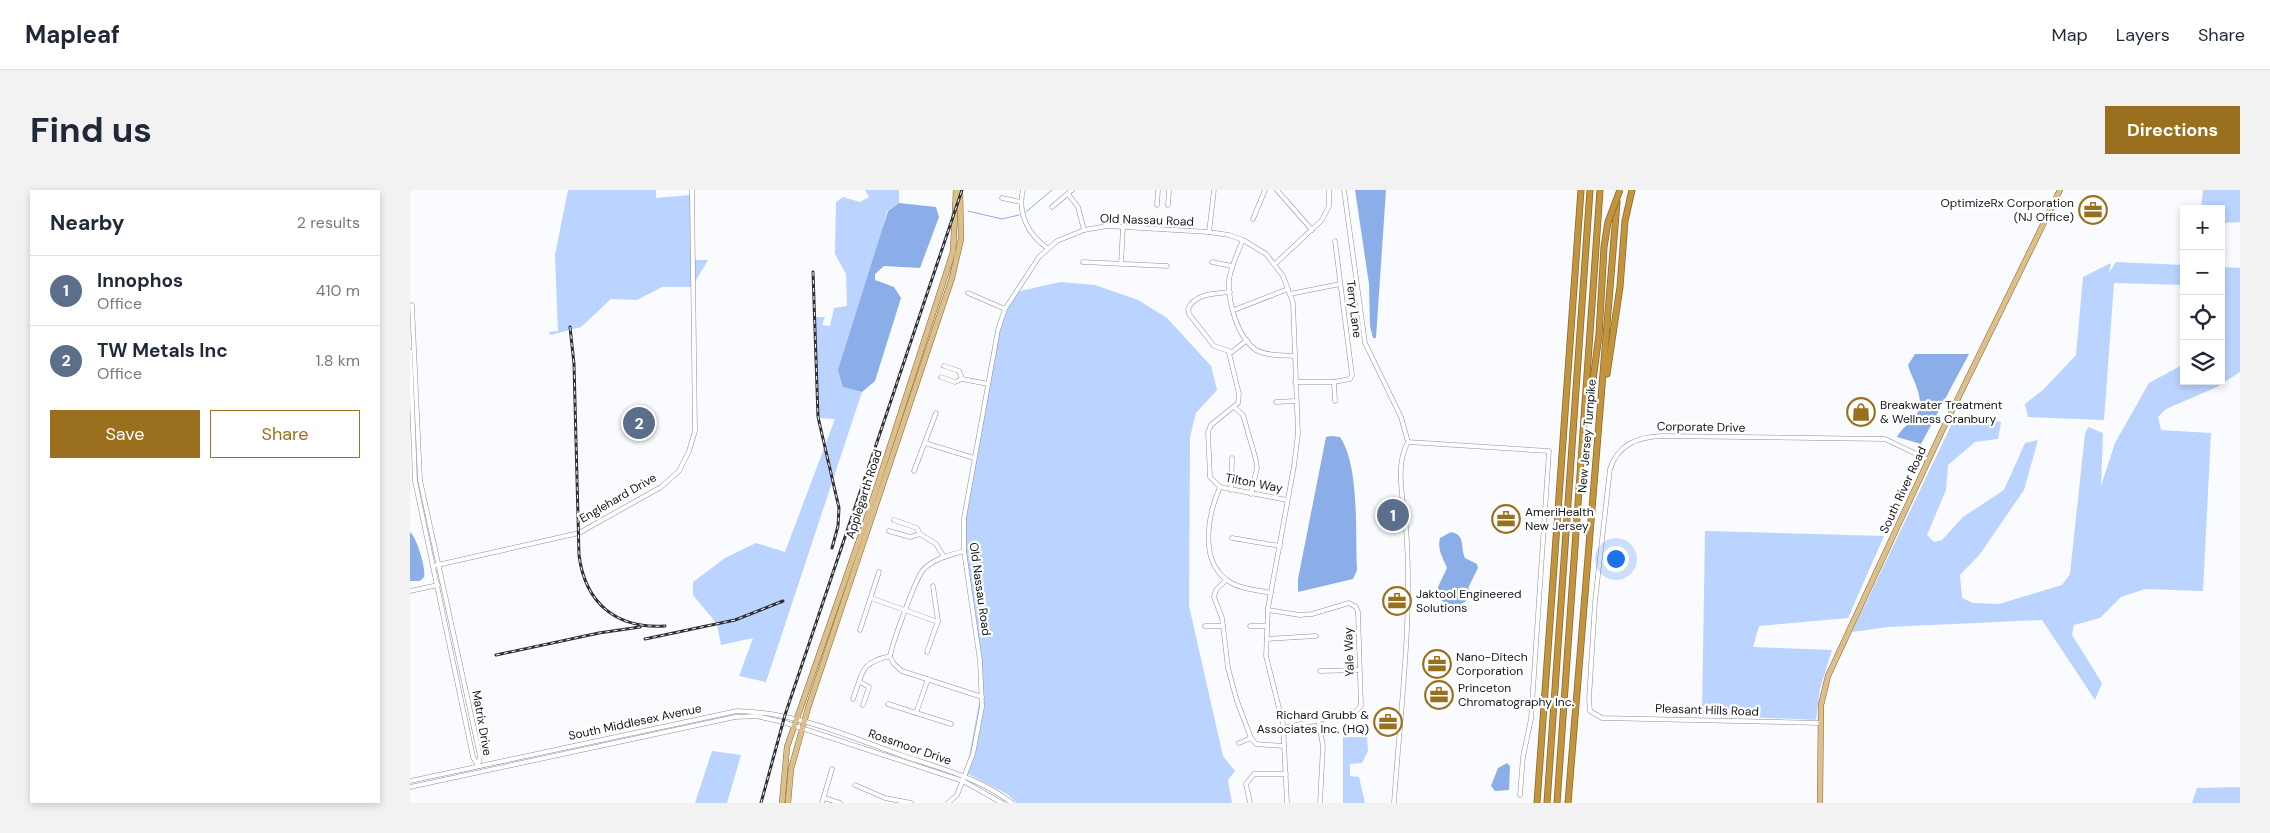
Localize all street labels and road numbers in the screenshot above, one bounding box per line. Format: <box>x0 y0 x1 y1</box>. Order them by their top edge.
street label: Old Nassau Road <box>1100 210 1194 230</box>
street label: Terry Lane <box>1343 279 1365 339</box>
street label: New Jersey Turnpike <box>1574 378 1600 494</box>
street label: Corporate Drive <box>1657 418 1746 436</box>
street label: South River Road <box>1876 444 1930 536</box>
street label: Applegarth Road <box>842 447 886 541</box>
street label: Englehard Drive <box>576 469 660 527</box>
street label: Tilton Way <box>1224 470 1284 496</box>
street label: Old Nassau Road <box>966 541 994 637</box>
street label: Yale Way <box>1340 627 1358 677</box>
street label: Matrix Drive <box>468 689 496 757</box>
street label: South Middlesex Avenue <box>567 700 703 744</box>
street label: Pleasant Hills Road <box>1655 700 1759 720</box>
street label: Rossmoor Drive <box>866 725 954 769</box>

